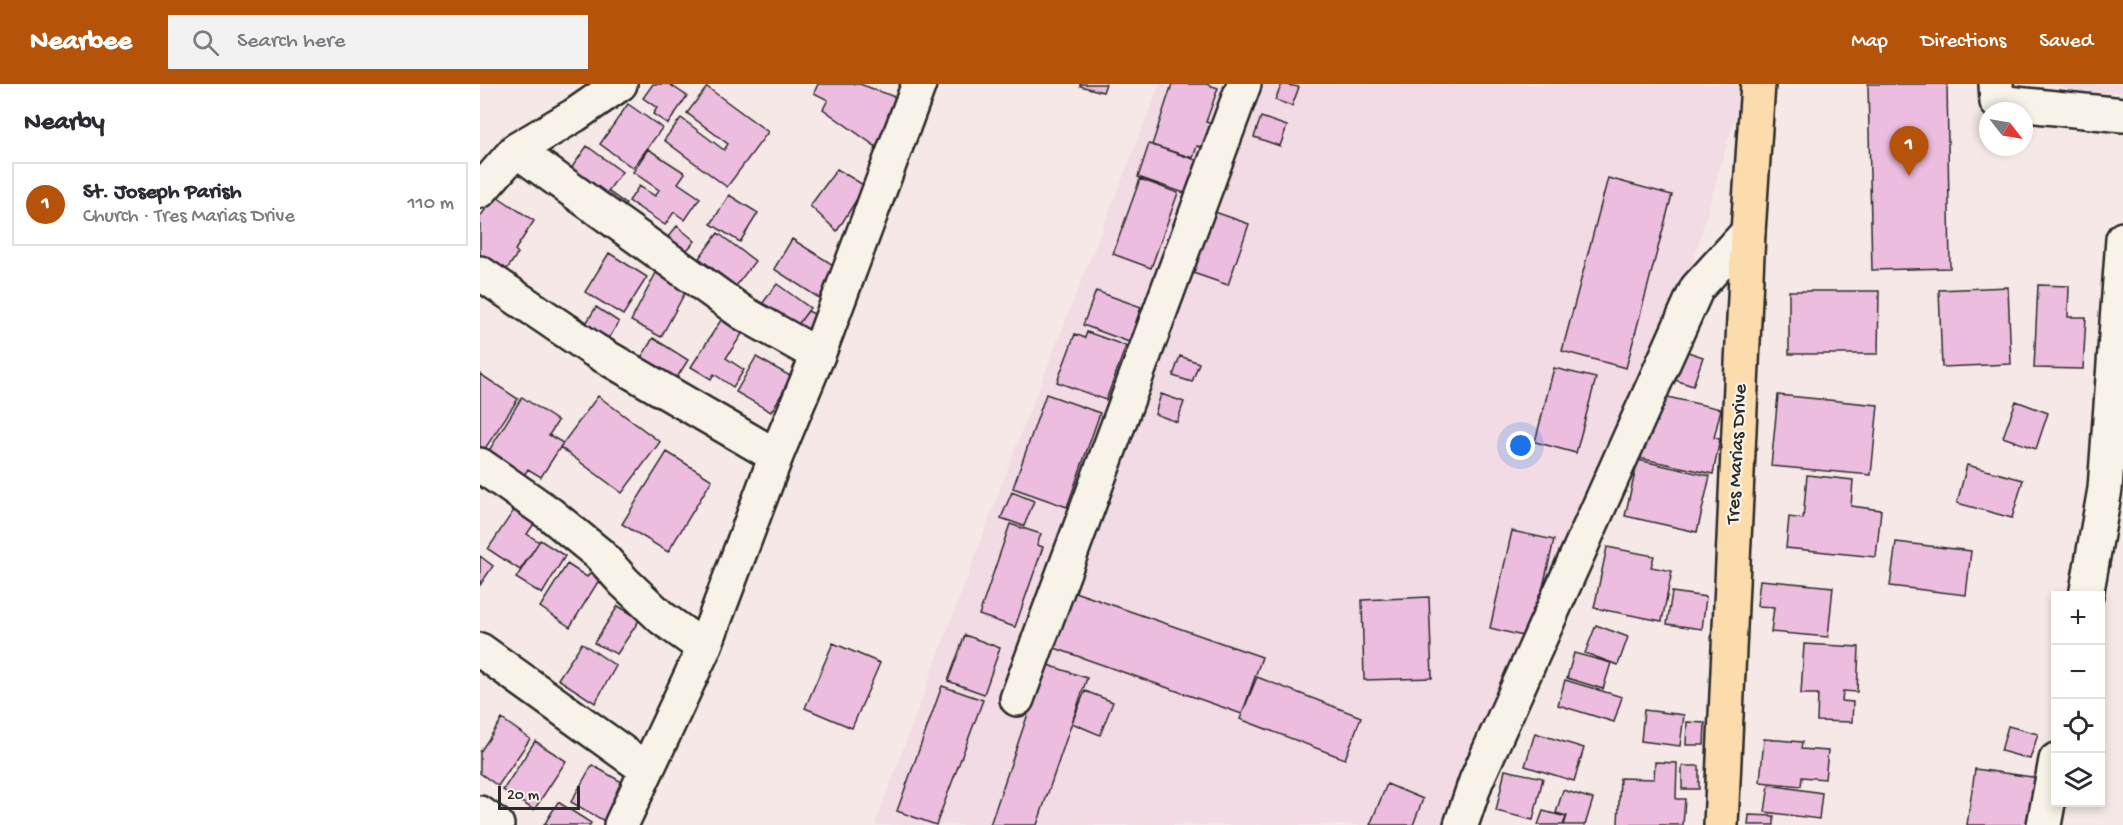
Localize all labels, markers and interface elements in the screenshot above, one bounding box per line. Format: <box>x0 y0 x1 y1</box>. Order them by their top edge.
search box <box>168 15 588 69</box>
text: Nearbee <box>30 26 132 59</box>
icon: search <box>189 26 222 59</box>
text: Search here <box>237 29 345 55</box>
text: Map <box>1851 30 1888 55</box>
text: Directions <box>1921 30 2006 55</box>
text: Saved <box>2039 30 2093 55</box>
north arrow <box>1979 102 2033 156</box>
text: Nearby <box>24 108 105 139</box>
pin: 1 <box>1890 126 1928 176</box>
text: St. Joseph Parish <box>83 180 242 206</box>
text: 1 <box>41 193 50 216</box>
text: 110 m <box>408 193 454 216</box>
text: Church · Tres Marias Drive <box>83 206 295 229</box>
street label: Tres Marias Drive <box>1723 383 1753 526</box>
your location <box>1506 431 1535 460</box>
map controls <box>2051 591 2105 807</box>
button: + <box>2051 591 2105 645</box>
button: − <box>2051 645 2105 699</box>
button: locate <box>2051 699 2105 753</box>
button: layers <box>2051 753 2105 807</box>
scale bar <box>498 783 580 810</box>
text: 20 m <box>507 787 539 806</box>

